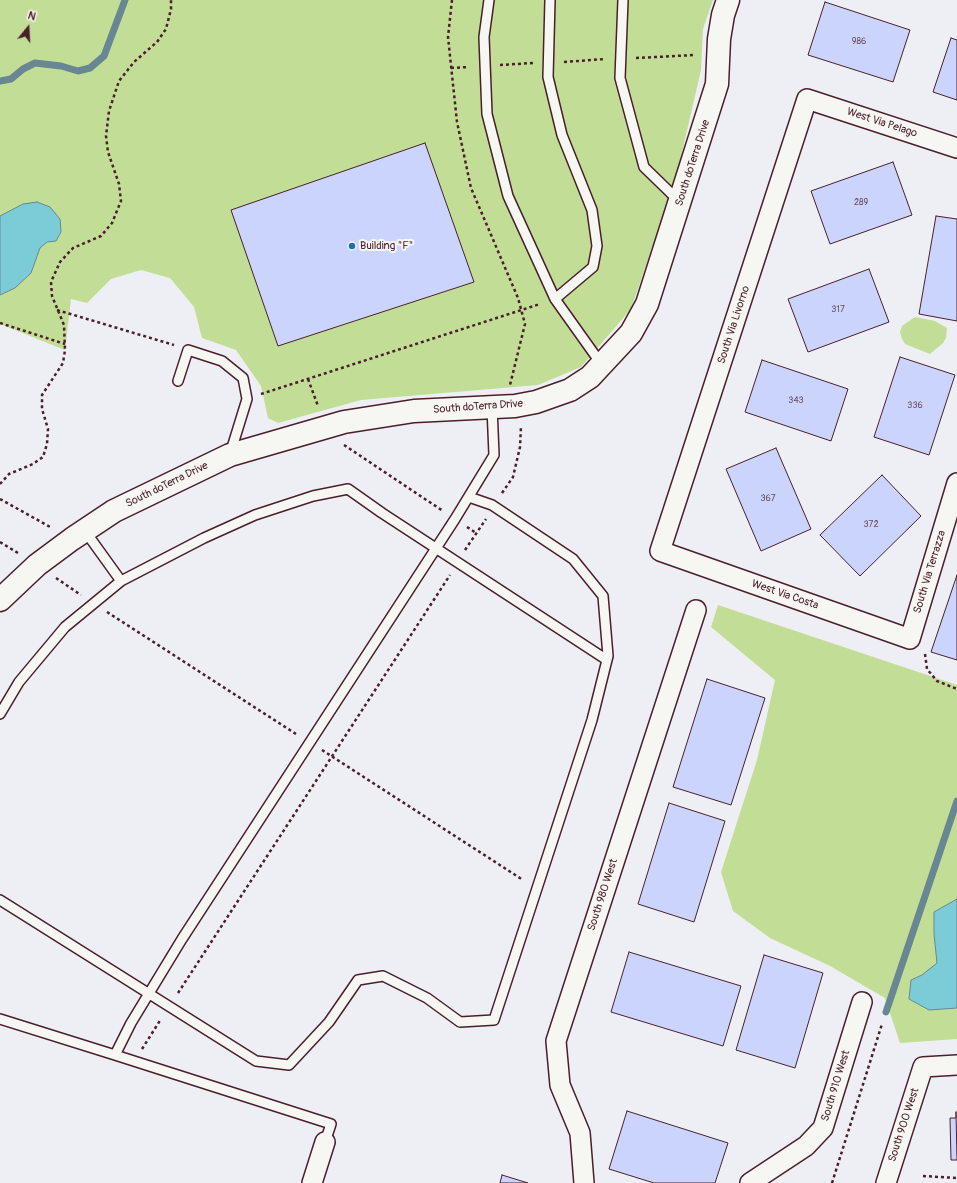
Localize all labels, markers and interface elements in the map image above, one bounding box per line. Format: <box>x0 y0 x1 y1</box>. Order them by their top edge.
north arrow <box>8 8 48 48</box>
text: N <box>26 9 37 23</box>
house number: 986 <box>852 37 866 47</box>
street label: West Via Pelago <box>845 105 919 141</box>
street label: South doTerra Drive <box>673 118 713 208</box>
house number: 289 <box>854 198 868 208</box>
place label: Building "F" <box>360 239 413 253</box>
marker: Building "F" <box>347 241 357 251</box>
street label: South Via Livorno <box>715 284 753 366</box>
house number: 317 <box>831 305 845 315</box>
house number: 343 <box>788 396 804 406</box>
street label: South doTerra Drive <box>433 397 523 417</box>
house number: 336 <box>907 401 923 411</box>
street label: South doTerra Drive <box>124 459 210 511</box>
house number: 367 <box>761 494 775 504</box>
house number: 372 <box>864 520 878 530</box>
street label: South Via Terrazza <box>911 529 949 615</box>
street label: West Via Costa <box>750 577 820 613</box>
street label: South 980 West <box>585 857 621 933</box>
street label: South 910 West <box>819 1049 853 1123</box>
street label: South 900 West <box>886 1086 922 1164</box>

